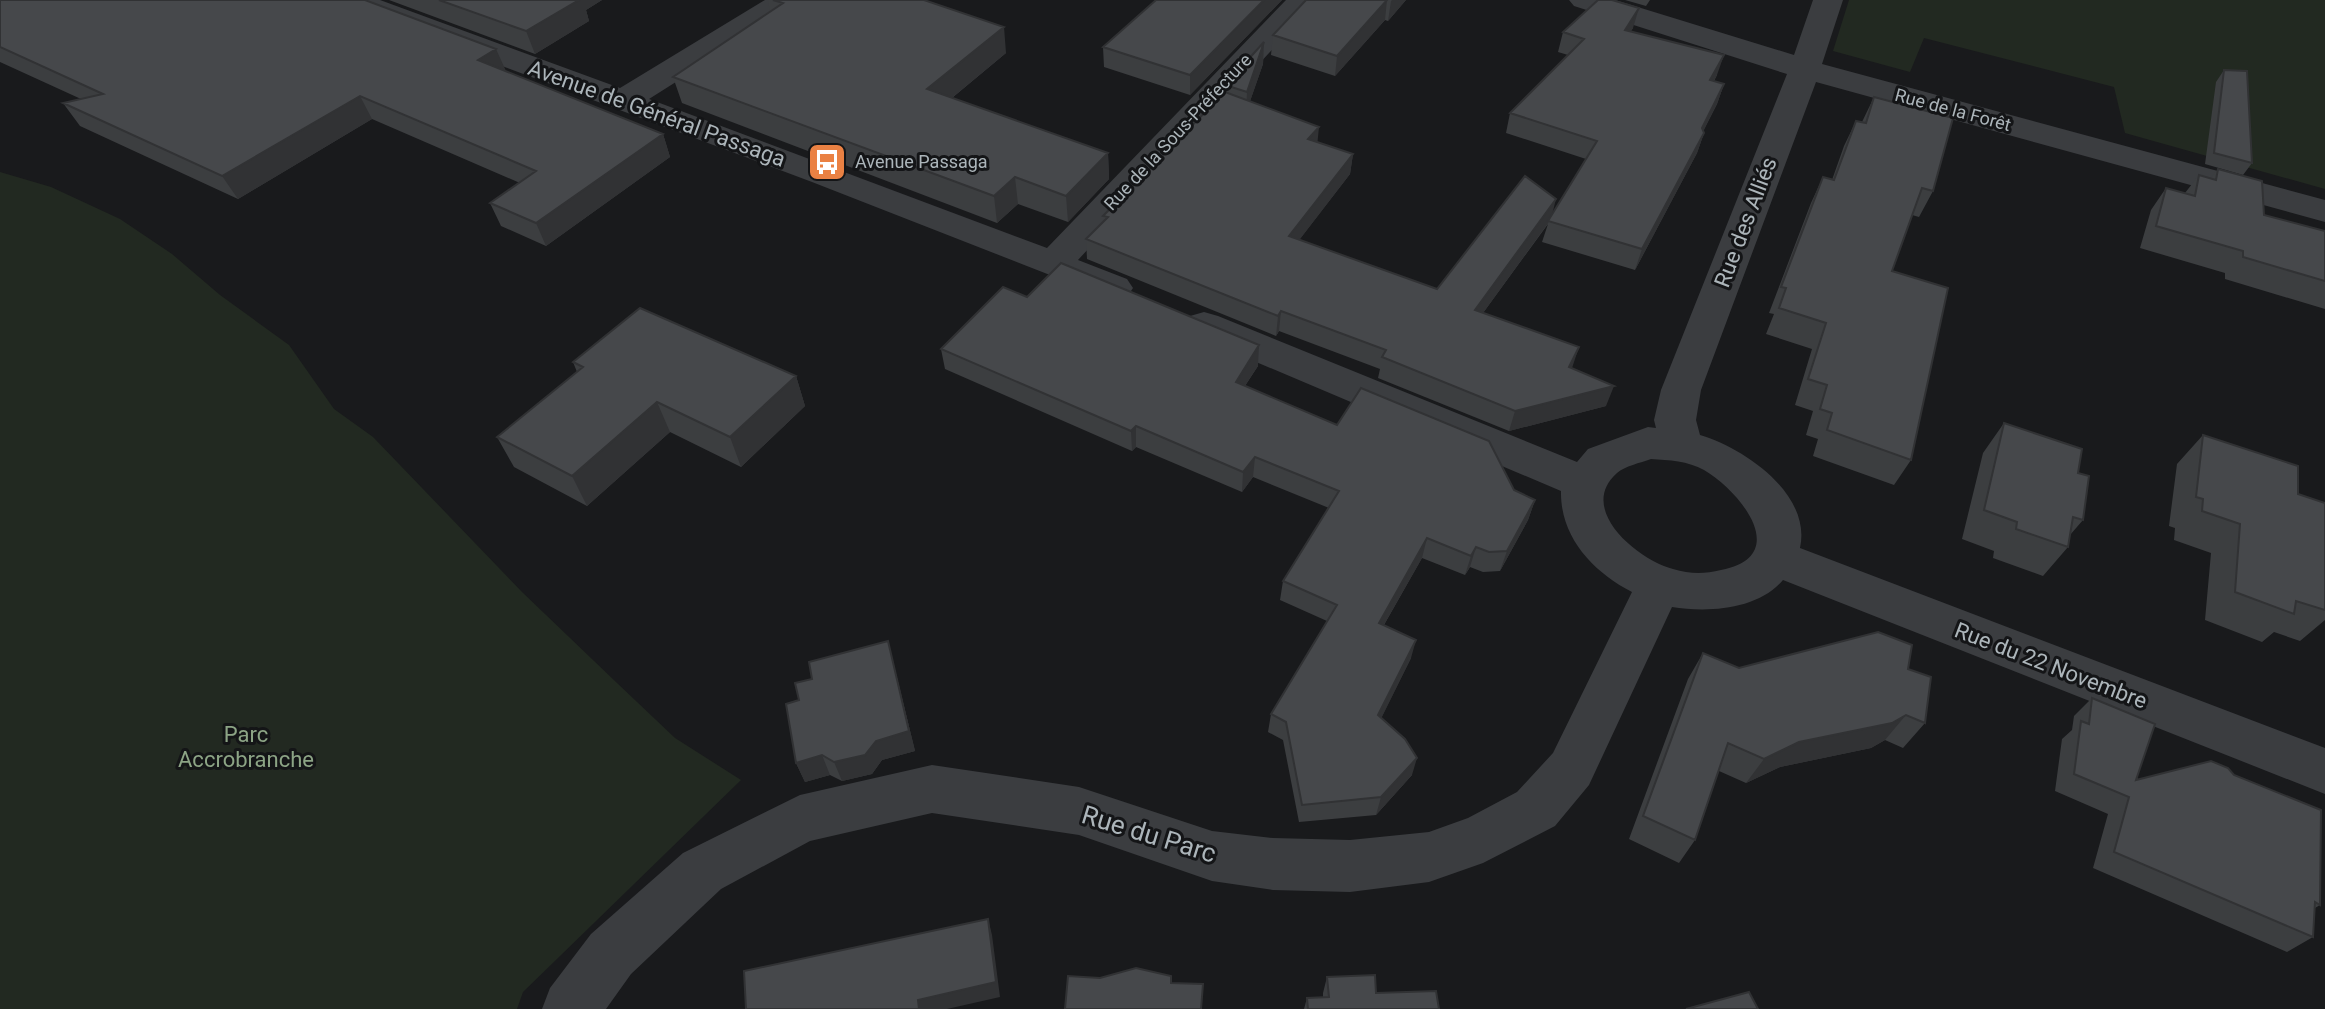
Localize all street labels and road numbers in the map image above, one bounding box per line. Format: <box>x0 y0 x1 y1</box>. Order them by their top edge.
street label: Rue de la Sous-Préfecture <box>1100 49 1256 214</box>
street label: Avenue de Général Passaga <box>525 55 789 172</box>
street label: Rue de la Forêt <box>1893 84 2014 135</box>
street label: Rue des Alliés <box>1709 154 1782 291</box>
street label: Rue du 22 Novembre <box>1951 617 2150 714</box>
street label: Rue du Parc <box>1078 799 1220 869</box>

